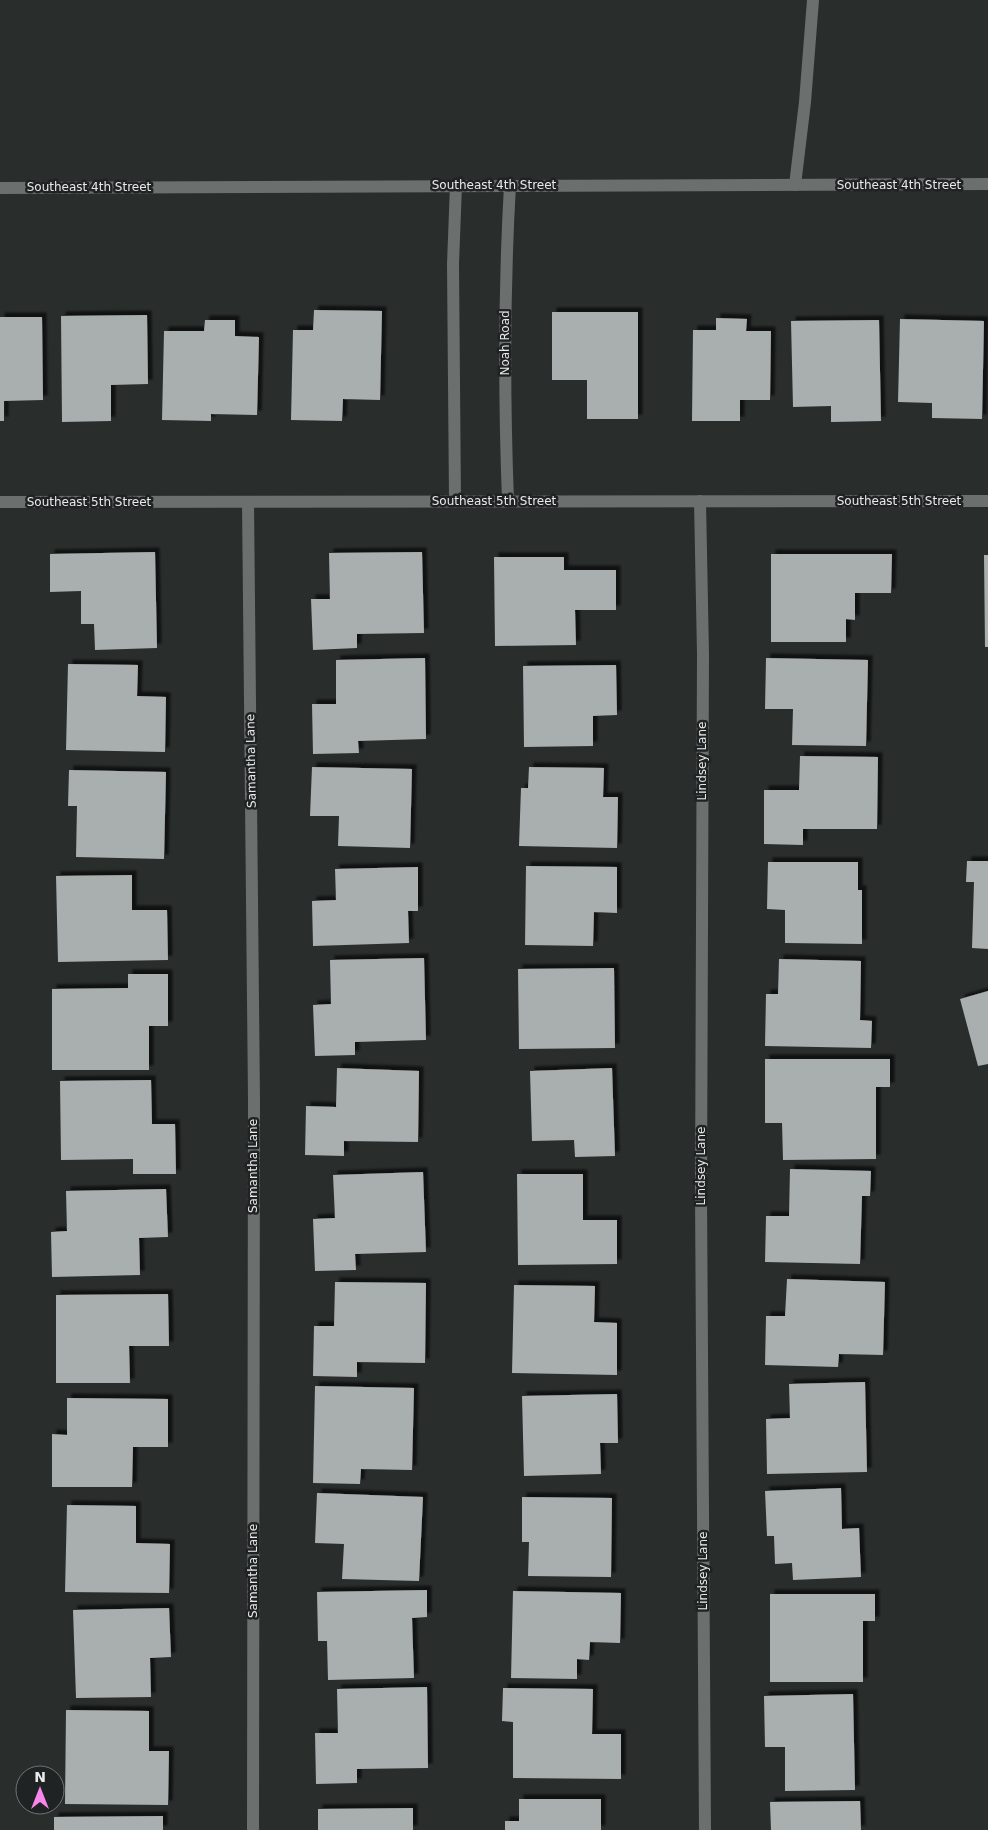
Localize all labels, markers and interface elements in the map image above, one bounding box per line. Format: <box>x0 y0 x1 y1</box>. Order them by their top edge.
street label: Southeast 4th Street <box>432 178 557 192</box>
street label: Southeast 4th Street <box>837 178 962 192</box>
street label: Southeast 4th Street <box>27 180 152 194</box>
street label: Noah Road <box>498 310 512 376</box>
street label: Southeast 5th Street <box>432 494 557 508</box>
street label: Southeast 5th Street <box>837 494 962 508</box>
street label: Southeast 5th Street <box>27 495 152 509</box>
street label: Samantha Lane <box>243 714 259 808</box>
street label: Lindsey Lane <box>695 722 709 800</box>
street label: Samantha Lane <box>246 1119 260 1213</box>
street label: Lindsey Lane <box>694 1127 708 1205</box>
street label: Samantha Lane <box>246 1524 260 1618</box>
street label: Lindsey Lane <box>696 1532 710 1610</box>
north arrow <box>15 1765 65 1815</box>
text: N <box>34 1769 46 1785</box>

